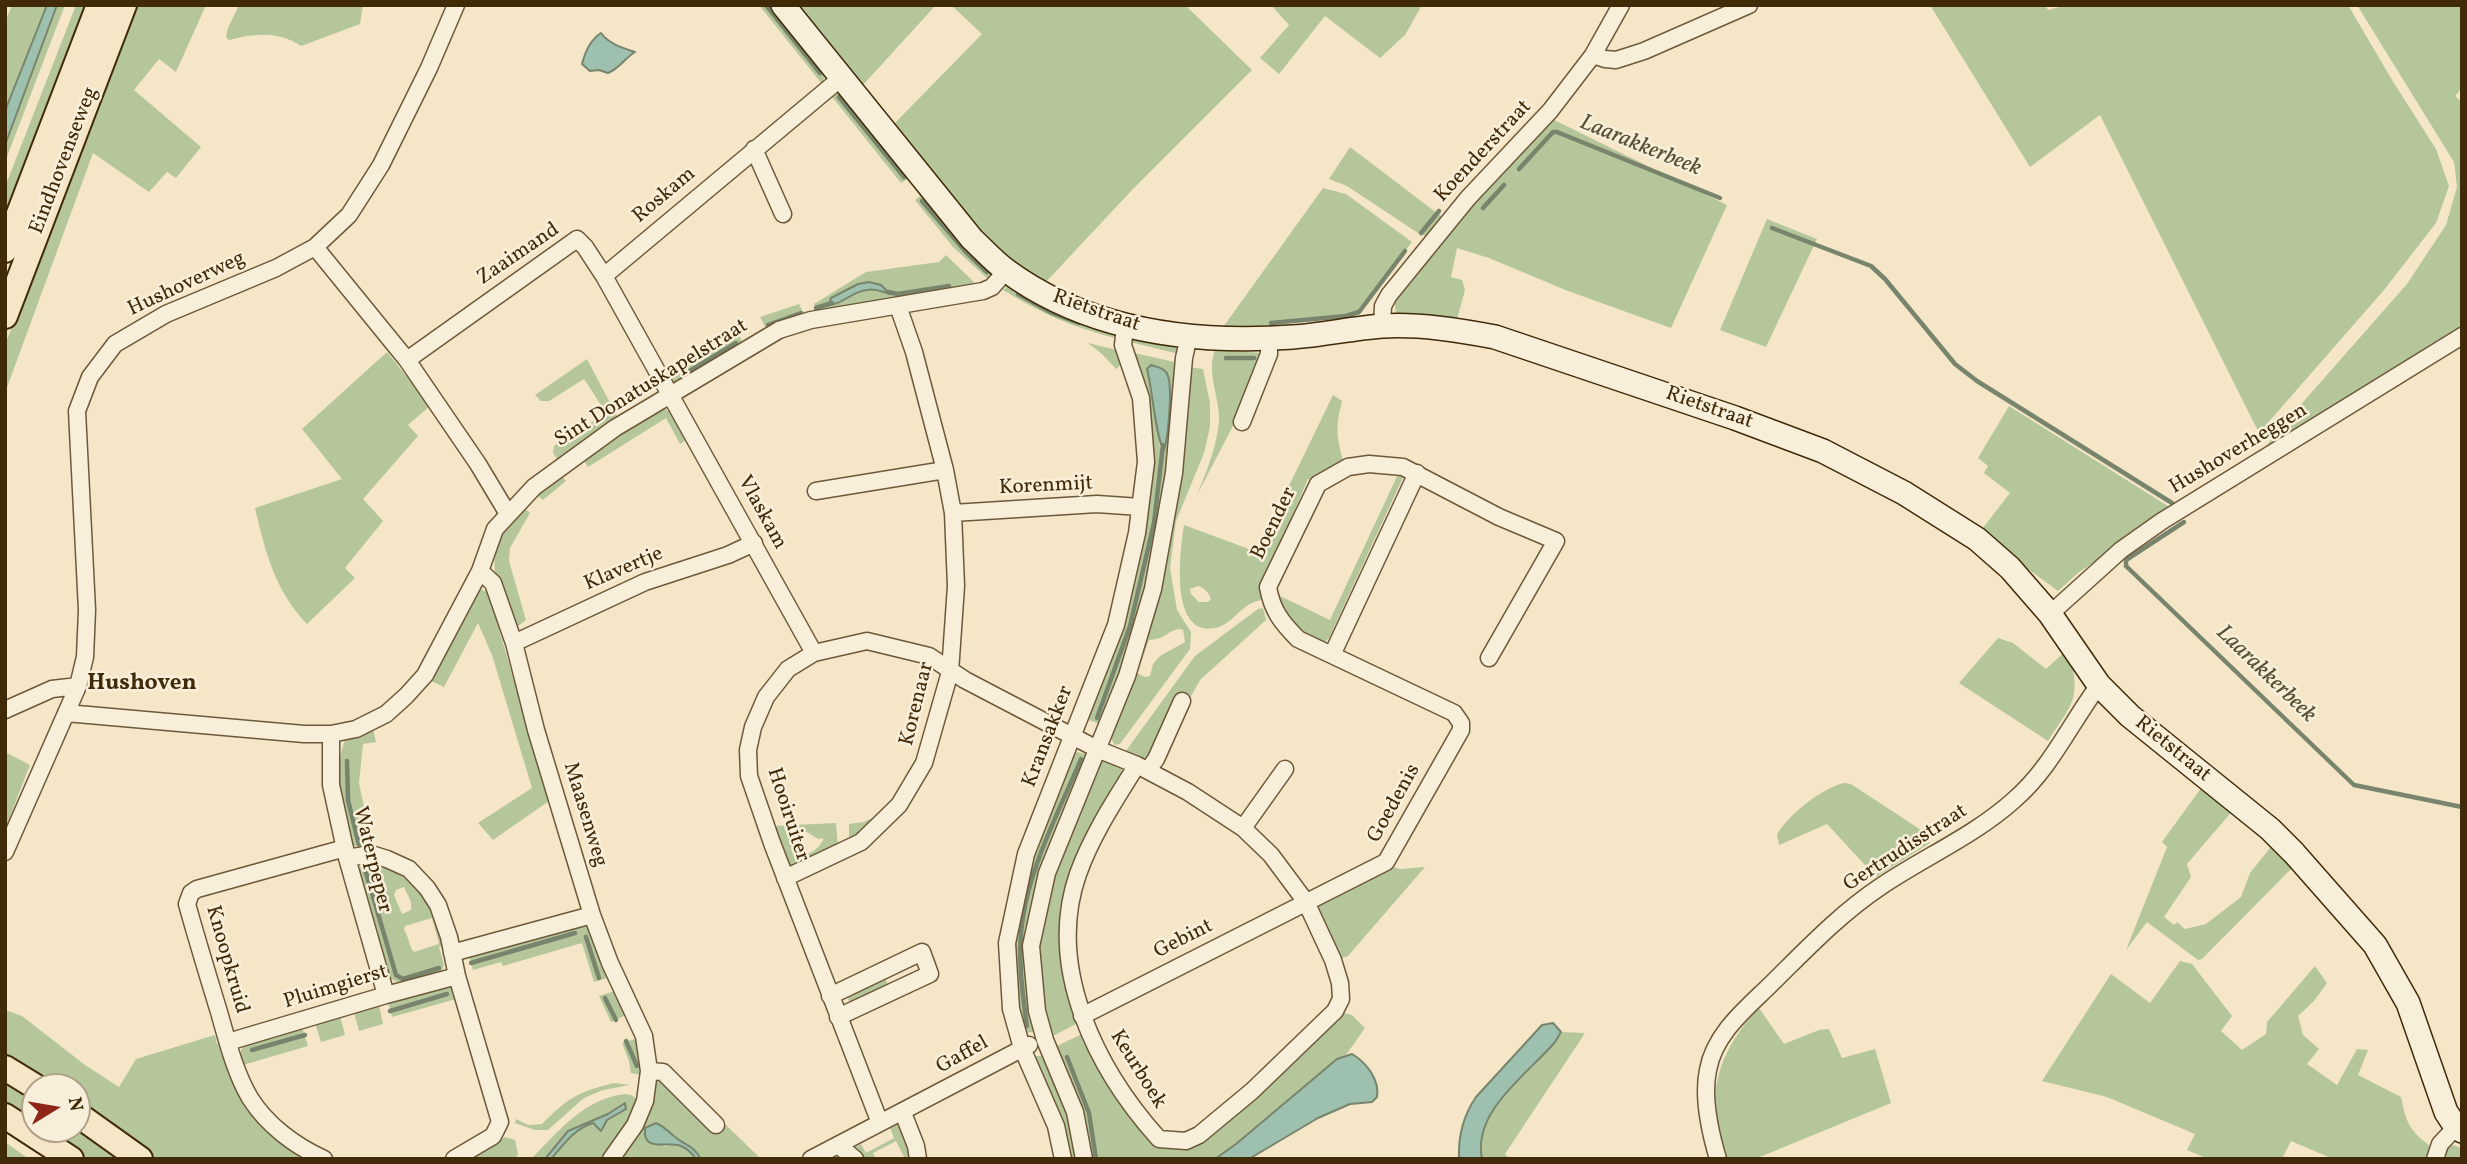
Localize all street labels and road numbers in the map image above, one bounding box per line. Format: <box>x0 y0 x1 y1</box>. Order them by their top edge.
street label: Eindhovenseweg <box>25 84 105 238</box>
street label: Koenderstraat <box>1430 96 1538 208</box>
street label: Roskam <box>628 162 702 230</box>
street label: Zaaimand <box>473 218 565 292</box>
street label: Hushoverweg <box>124 247 250 323</box>
street label: Rietstraat <box>1049 285 1143 339</box>
street label: Sint Donatuskapelstraat <box>551 314 753 454</box>
street label: Rietstraat <box>1662 382 1756 436</box>
street label: Hushoverheggen <box>2166 399 2312 501</box>
street label: Vlaskam <box>730 472 792 554</box>
street label: Korenmijt <box>998 472 1094 502</box>
street label: Boender <box>1247 484 1303 564</box>
street label: Klavertje <box>581 542 667 598</box>
street label: Korenaar <box>895 659 941 749</box>
street label: Kransakker <box>1018 683 1080 791</box>
street label: Rietstraat <box>2129 712 2215 788</box>
street label: Maasenweg <box>556 760 612 870</box>
street label: Goedenis <box>1363 760 1427 848</box>
street label: Hooiruiter <box>760 765 814 865</box>
street label: Gertrudisstraat <box>1839 800 1973 898</box>
street label: Waterpeper <box>346 804 396 916</box>
street label: Knoopkruid <box>199 903 253 1017</box>
street label: Gebint <box>1150 914 1218 966</box>
street label: Pluimgierst <box>281 960 391 1016</box>
street label: Keurboek <box>1103 1026 1171 1114</box>
street label: Gaffel <box>932 1031 994 1081</box>

